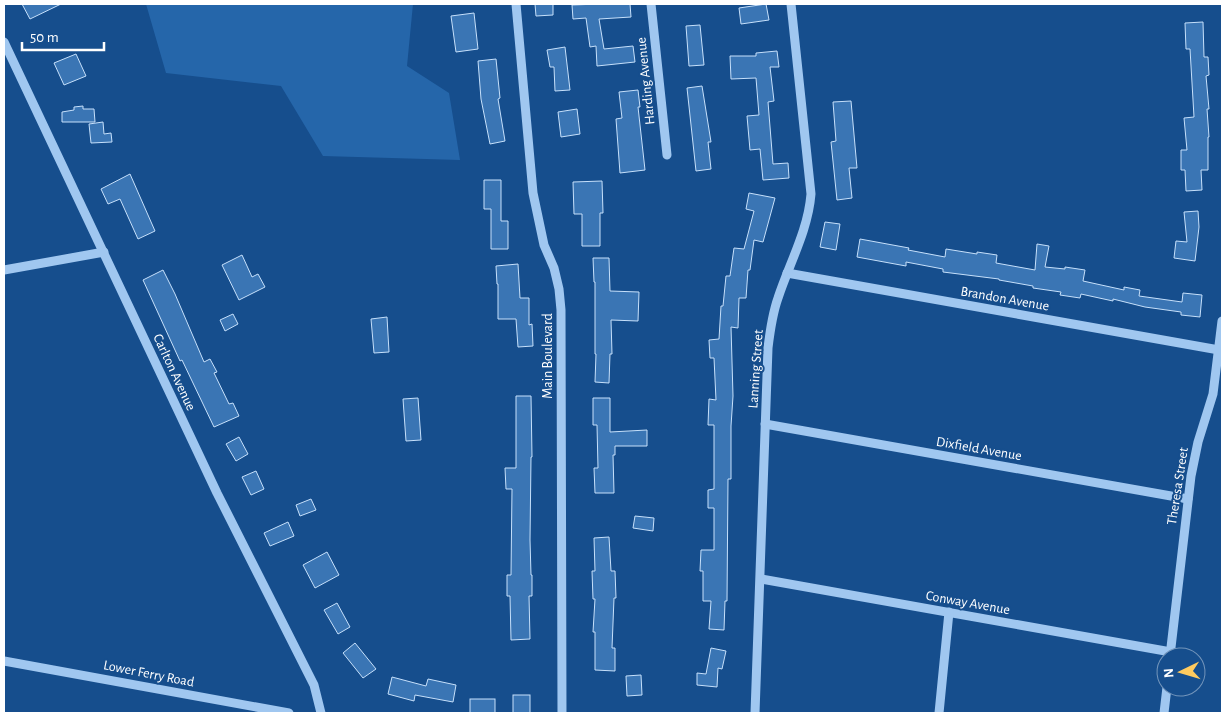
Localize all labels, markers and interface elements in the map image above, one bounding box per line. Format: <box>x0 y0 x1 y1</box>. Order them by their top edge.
scale bar <box>22 20 105 52</box>
text: 50 m <box>30 30 59 45</box>
street label: Harding Avenue <box>634 36 658 125</box>
street label: Brandon Avenue <box>959 284 1050 314</box>
street label: Main Boulevard <box>541 313 555 399</box>
street label: Lanning Street <box>746 329 766 409</box>
street label: Carlton Avenue <box>150 332 198 413</box>
street label: Dixfield Avenue <box>935 435 1023 463</box>
street label: Theresa Street <box>1165 446 1191 526</box>
street label: Conway Avenue <box>925 589 1011 617</box>
north arrow <box>1156 647 1206 697</box>
street label: Lower Ferry Road <box>102 658 195 690</box>
text: N <box>1162 668 1176 679</box>

